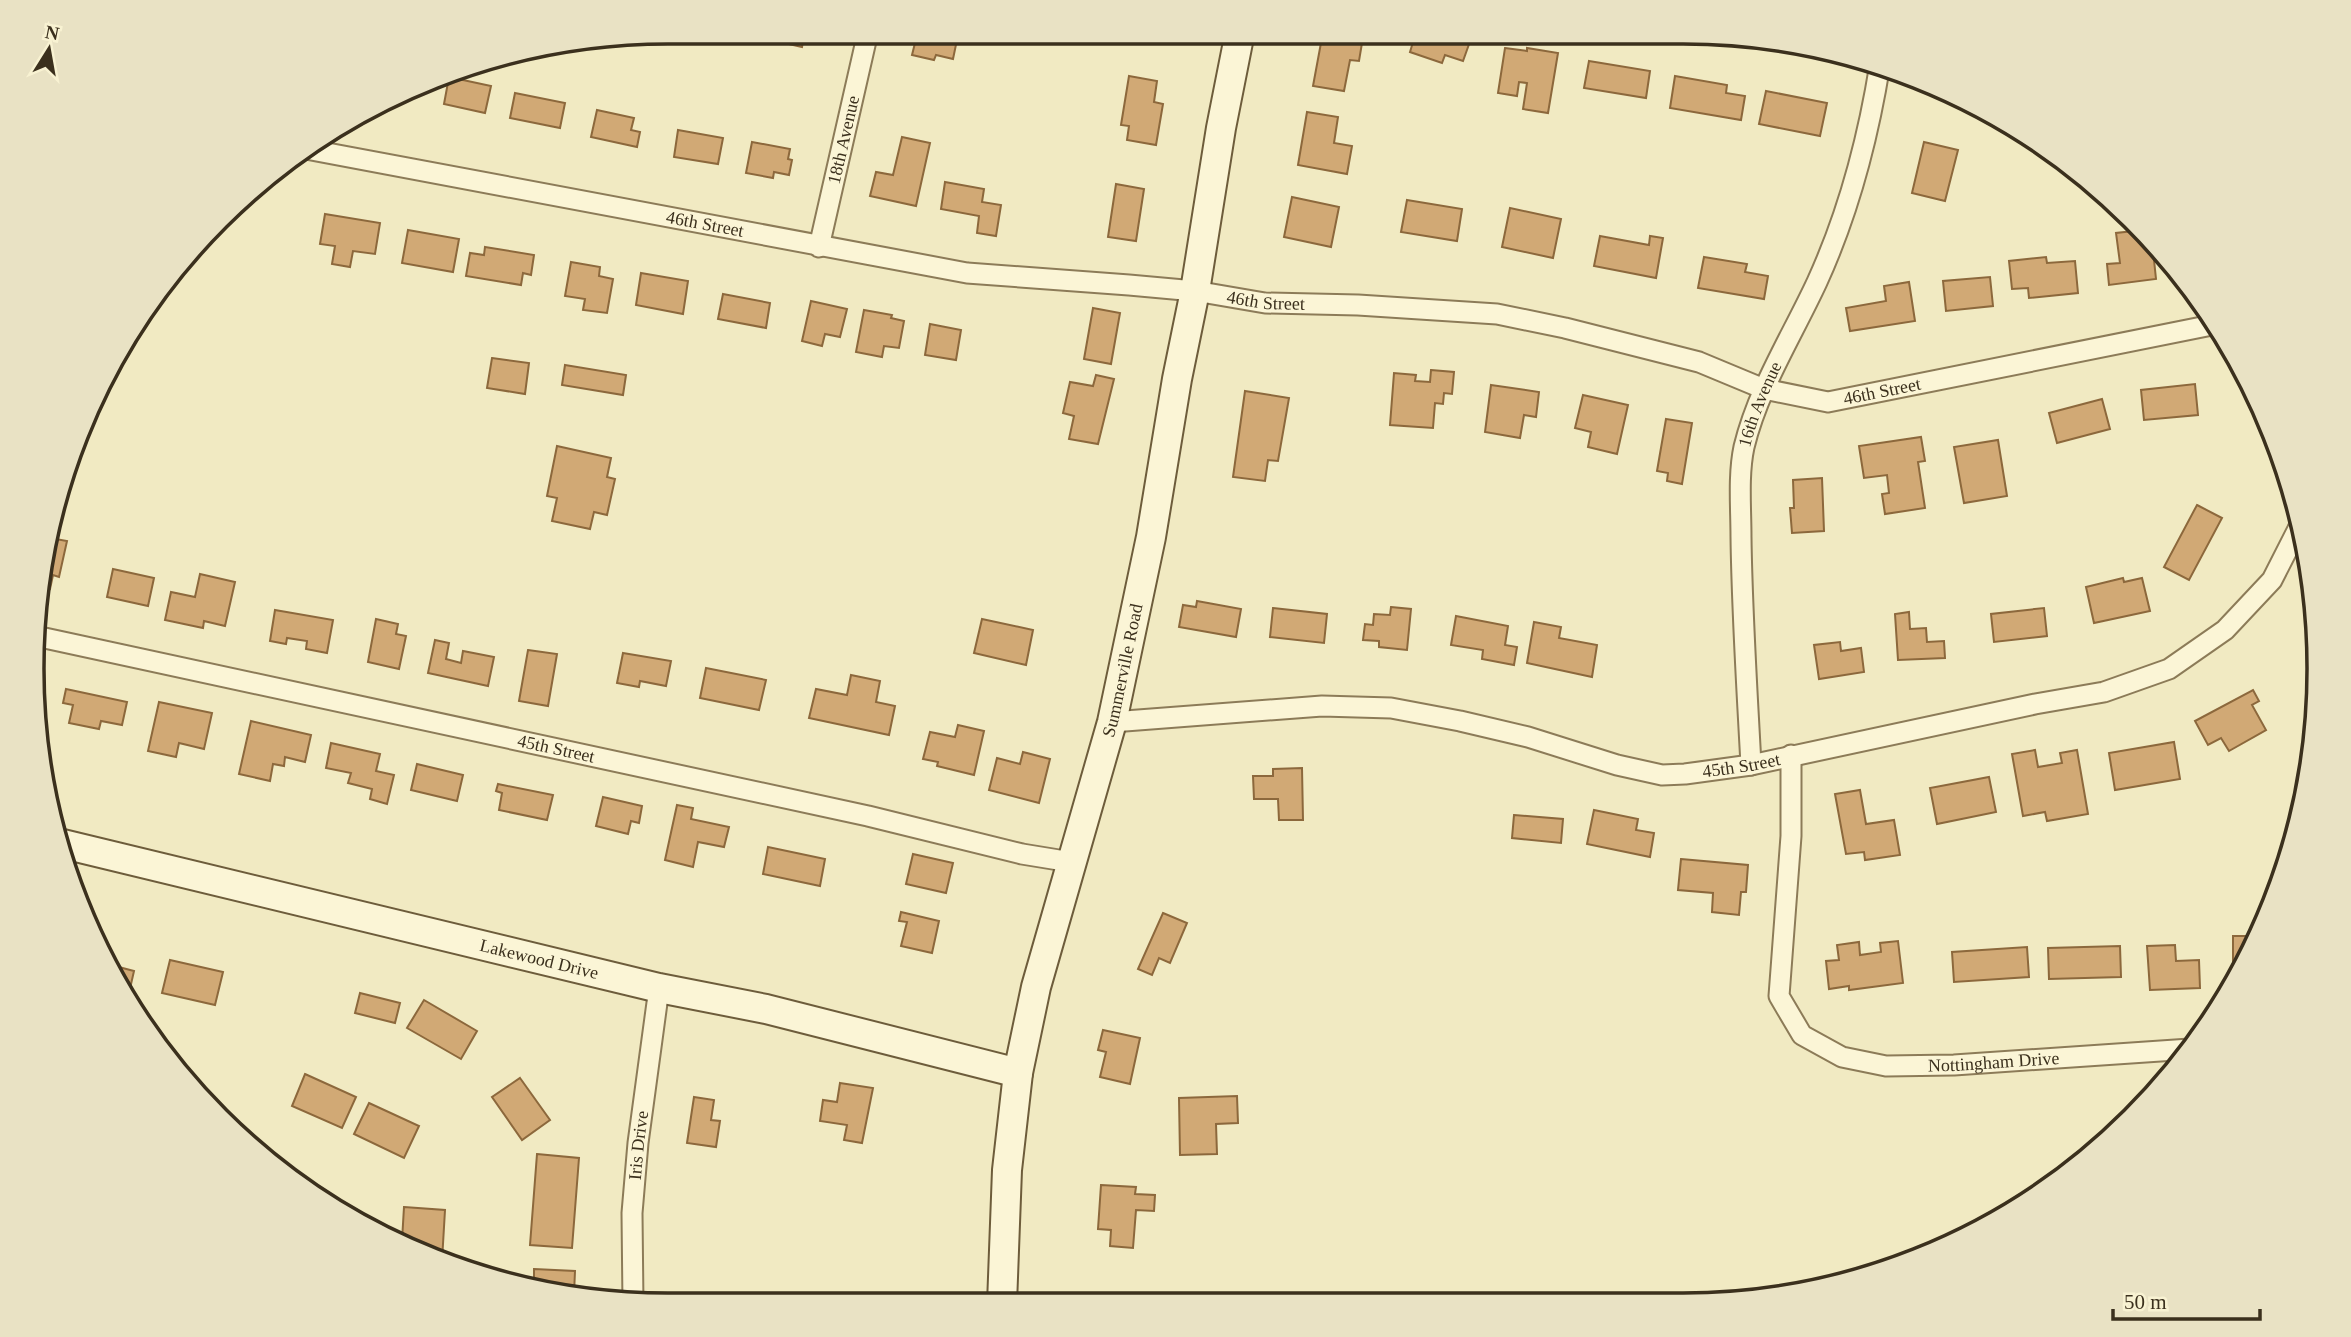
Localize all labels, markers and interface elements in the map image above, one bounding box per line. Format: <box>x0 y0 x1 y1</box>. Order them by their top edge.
north arrow <box>14 14 84 84</box>
text: N <box>43 21 61 44</box>
street label: 18th Avenue <box>824 94 863 186</box>
street label: 46th Street <box>665 207 745 241</box>
street label: 46th Street <box>1225 287 1305 314</box>
street label: 16th Avenue <box>1734 358 1786 449</box>
street label: 46th Street <box>1842 374 1922 409</box>
street label: Summerville Road <box>1098 602 1147 739</box>
street label: 45th Street <box>516 730 597 767</box>
street label: 45th Street <box>1701 749 1782 782</box>
street label: Lakewood Drive <box>478 935 601 983</box>
street label: Nottingham Drive <box>1928 1048 2060 1075</box>
street label: Iris Drive <box>625 1109 652 1181</box>
scale bar <box>2113 1278 2260 1322</box>
text: 50 m <box>2124 1290 2167 1314</box>

